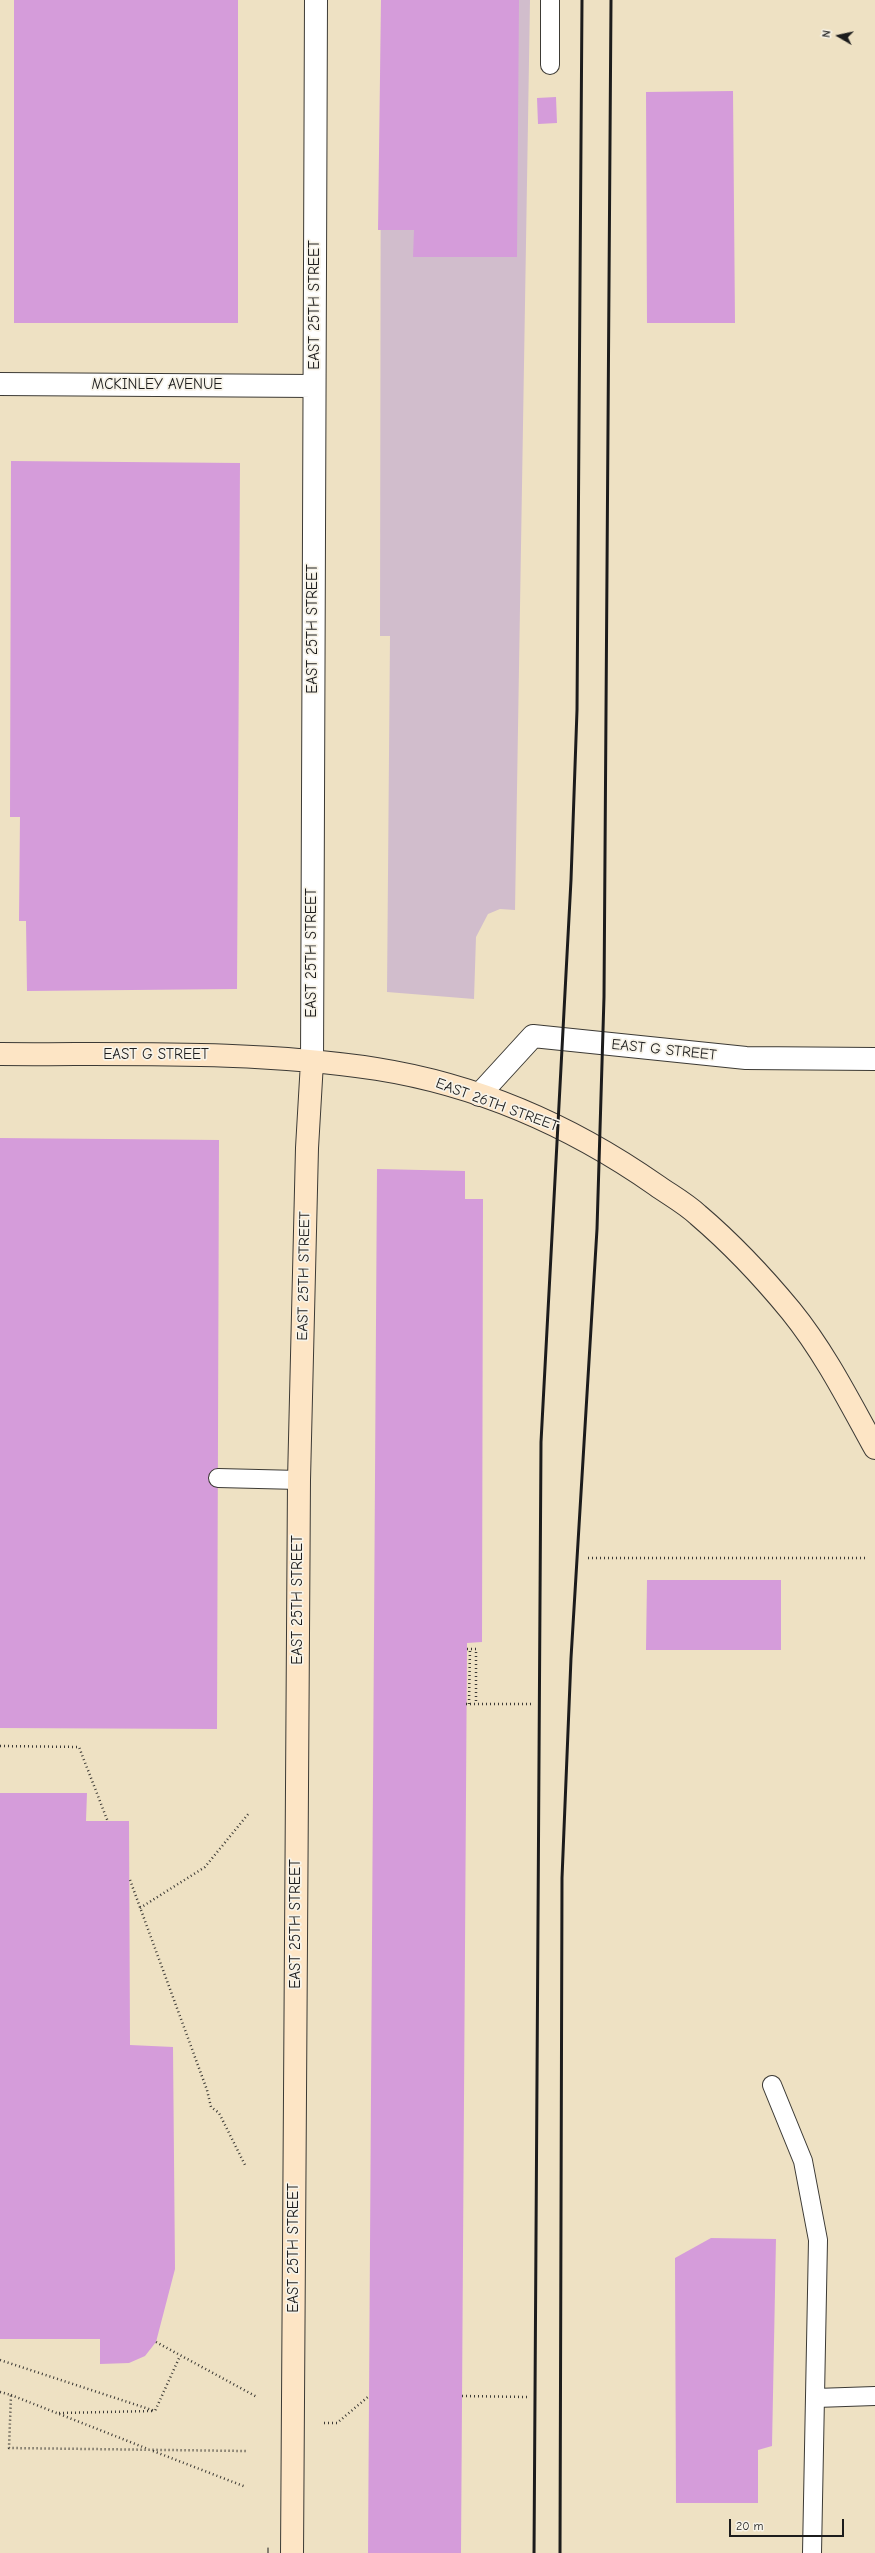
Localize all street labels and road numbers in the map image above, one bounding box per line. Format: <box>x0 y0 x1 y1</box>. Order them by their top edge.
street label: EAST 25TH STREET <box>306 240 324 370</box>
street label: MCKINLEY AVENUE <box>92 376 222 394</box>
street label: EAST 25TH STREET <box>304 564 322 694</box>
street label: EAST 25TH STREET <box>303 888 321 1018</box>
street label: EAST G STREET <box>611 1036 717 1064</box>
street label: EAST G STREET <box>103 1046 209 1064</box>
street label: EAST 26TH STREET <box>433 1074 561 1136</box>
street label: EAST 25TH STREET <box>294 1211 314 1341</box>
street label: EAST 25TH STREET <box>289 1535 307 1665</box>
street label: EAST 25TH STREET <box>287 1859 305 1989</box>
street label: EAST 25TH STREET <box>285 2183 303 2313</box>

